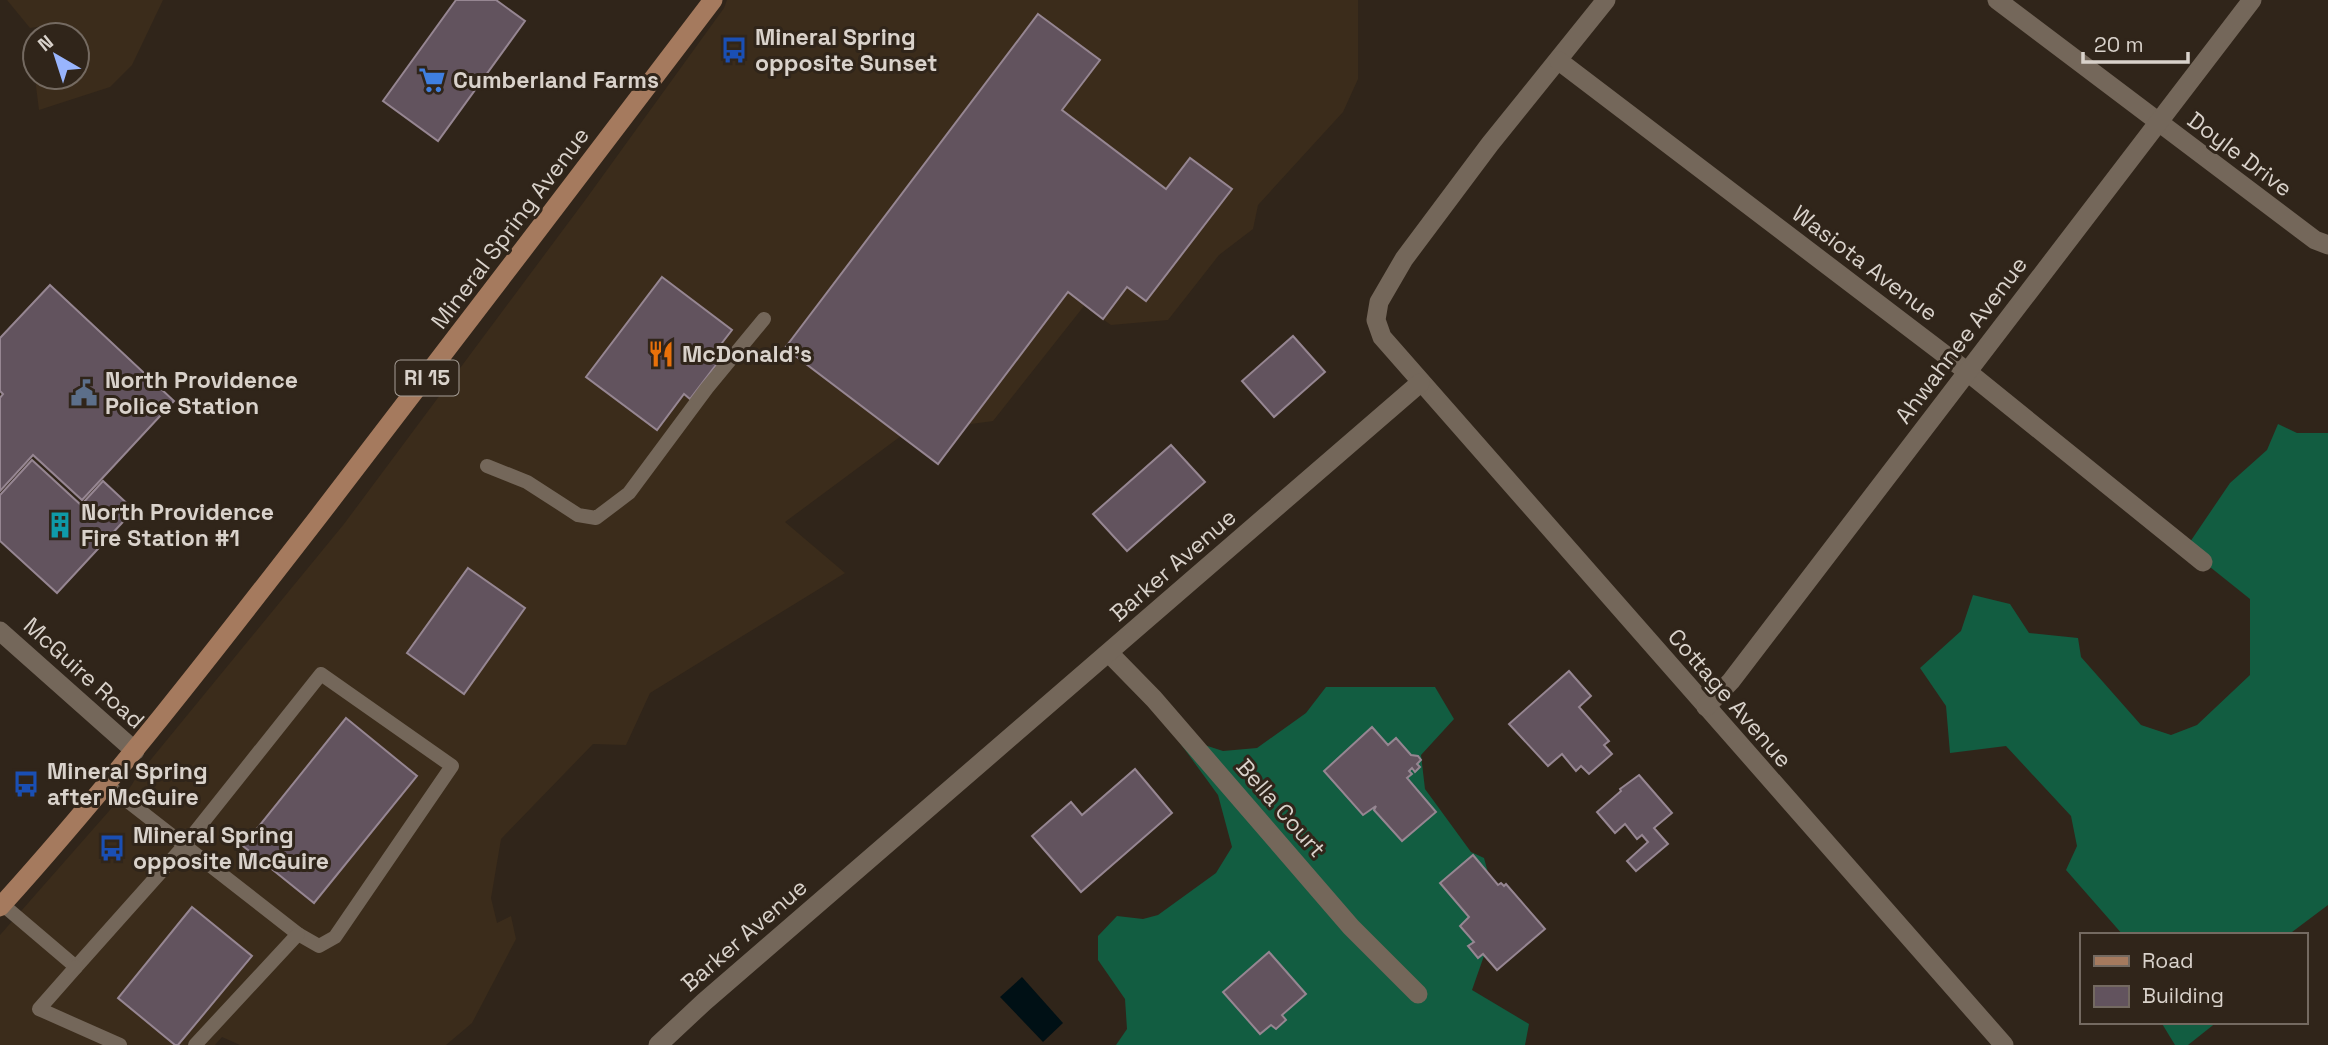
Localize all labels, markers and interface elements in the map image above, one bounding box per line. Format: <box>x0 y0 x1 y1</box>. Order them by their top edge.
north arrow <box>21 21 91 91</box>
scale bar <box>2083 21 2188 65</box>
place label: Mineral Spring opposite Sunset <box>755 22 938 78</box>
text: N <box>33 29 58 57</box>
text: 20 m <box>2094 31 2144 58</box>
bus stop icon: Mineral Spring opposite Sunset <box>719 35 749 65</box>
supermarket icon: Cumberland Farms <box>417 65 447 95</box>
place label: Cumberland Farms <box>453 65 659 95</box>
street label: Doyle Drive <box>2182 105 2298 203</box>
street label: Mineral Spring Avenue <box>424 121 596 335</box>
street label: Wasiota Avenue <box>1786 198 1944 328</box>
street label: Ahwahnee Avenue <box>1888 250 2034 430</box>
restaurant icon: McDonald's <box>646 339 676 369</box>
place label: McDonald's <box>682 339 812 369</box>
road number: RI 15 <box>396 360 458 396</box>
place label: North Providence Police Station <box>105 365 298 421</box>
public building icon: North Providence Police Station <box>69 378 99 408</box>
place label: North Providence Fire Station #1 <box>81 497 274 553</box>
street label: Barker Avenue <box>1104 502 1242 628</box>
building icon: North Providence Fire Station #1 <box>45 510 75 540</box>
street label: McGuire Road <box>17 611 151 735</box>
street label: Cottage Avenue <box>1661 622 1799 774</box>
street label: Bella Court <box>1230 752 1332 864</box>
place label: Mineral Spring after McGuire <box>47 756 208 812</box>
bus stop icon: Mineral Spring after McGuire <box>11 769 41 799</box>
place label: Mineral Spring opposite McGuire <box>133 820 329 876</box>
bus stop icon: Mineral Spring opposite McGuire <box>97 833 127 863</box>
street label: Barker Avenue <box>675 872 813 998</box>
legend <box>2080 933 2307 1024</box>
text: Road <box>2142 947 2194 974</box>
text: Building <box>2142 982 2224 1009</box>

